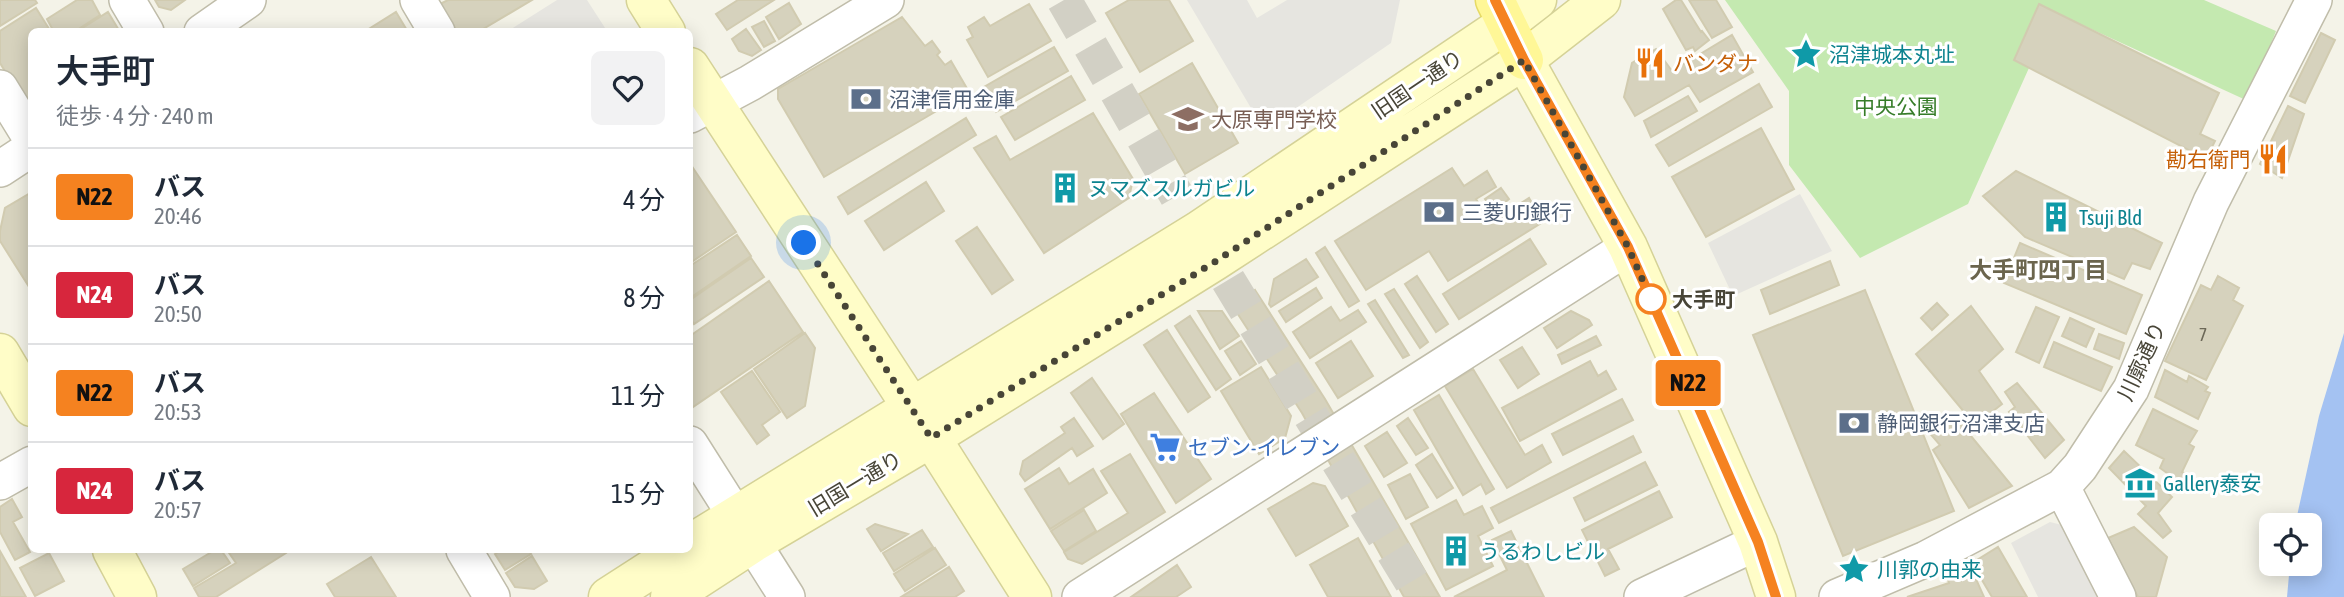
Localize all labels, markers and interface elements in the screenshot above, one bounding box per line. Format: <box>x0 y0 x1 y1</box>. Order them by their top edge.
place icon: 沼津城本丸址 <box>1789 37 1823 71</box>
place label: 沼津城本丸址 <box>1829 42 1955 66</box>
street label: 旧国一通り <box>1367 45 1467 123</box>
restaurant icon: バンダナ <box>1633 46 1667 80</box>
button: heart <box>591 51 665 125</box>
place label: バンダナ <box>1673 51 1758 75</box>
text: 大手町 <box>56 52 155 90</box>
bank icon: 沼津信用金庫 <box>849 82 883 116</box>
place label: 沼津信用金庫 <box>889 87 1015 111</box>
park label: 中央公園 <box>1854 94 1938 118</box>
school or university icon: 大原専門学校 <box>1171 102 1205 136</box>
text: 徒歩 · 4 分 · 240 m <box>56 103 214 129</box>
place label: 大原専門学校 <box>1211 107 1337 131</box>
restaurant icon: 勘右衛門 <box>2256 142 2290 176</box>
place label: 勘右衛門 <box>2166 147 2250 171</box>
building icon: ヌマズスルガビル <box>1048 171 1082 205</box>
text: バス <box>154 172 206 202</box>
place label: ヌマズスルガビル <box>1088 176 1255 200</box>
text: N22 <box>76 183 113 210</box>
text: 4 分 <box>623 185 665 215</box>
bank icon: 三菱UFJ銀行 <box>1422 195 1456 229</box>
place label: 三菱UFJ銀行 <box>1462 200 1572 224</box>
building icon: Tsuji Bld <box>2039 200 2073 234</box>
text: 20:46 <box>154 203 202 229</box>
place label: Tsuji Bld <box>2079 205 2142 229</box>
your location <box>786 225 821 260</box>
district label: 大手町四丁目 <box>1969 257 2107 283</box>
text: バス <box>154 270 206 300</box>
text: N24 <box>76 281 113 308</box>
text: 8 分 <box>623 283 665 313</box>
marker: 大手町 <box>1636 284 1666 314</box>
place label: 大手町 <box>1672 287 1735 311</box>
text: 20:50 <box>154 301 202 327</box>
street label: 川廓通り <box>2112 318 2170 404</box>
house number: 7 <box>2199 324 2207 345</box>
line badge: N22 <box>1648 360 1728 406</box>
text: バス <box>154 368 206 398</box>
text: N22 <box>1670 369 1706 396</box>
text: N22 <box>76 379 113 406</box>
text: 11 分 <box>611 381 665 411</box>
text: 20:53 <box>154 399 202 425</box>
bank icon: 静岡銀行沼津支店 <box>1837 406 1871 440</box>
place label: 静岡銀行沼津支店 <box>1877 411 2045 435</box>
supermarket icon: セブン-イレブン <box>1148 430 1182 464</box>
place label: セブン-イレブン <box>1188 435 1340 459</box>
street label: 旧国一通り <box>804 446 906 520</box>
text: バス <box>154 466 206 496</box>
museum icon: Gallery泰安 <box>2123 466 2157 500</box>
place label: Gallery泰安 <box>2163 471 2261 495</box>
text: N24 <box>76 477 113 504</box>
text: 15 分 <box>611 479 665 509</box>
text: 20:57 <box>154 497 202 523</box>
map controls <box>2259 513 2322 576</box>
button: locate <box>2259 513 2322 576</box>
building icon: うるわしビル <box>1439 534 1473 568</box>
place label: うるわしビル <box>1479 539 1605 563</box>
place icon: 川郭の由来 <box>1837 552 1871 586</box>
place label: 川郭の由来 <box>1877 557 1982 581</box>

